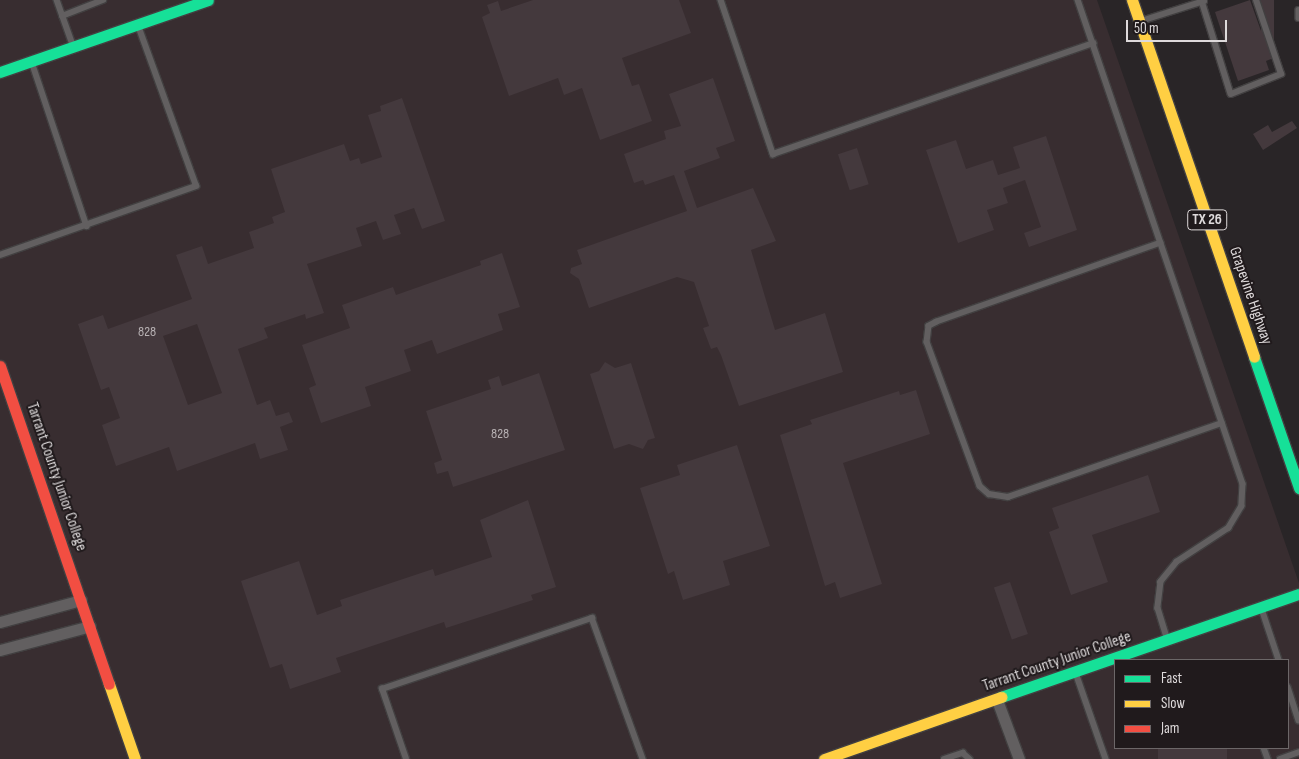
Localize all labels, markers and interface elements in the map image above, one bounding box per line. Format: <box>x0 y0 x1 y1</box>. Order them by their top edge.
scale bar <box>1129 10 1230 42</box>
text: 50 m <box>1134 19 1159 38</box>
road number: TX 26 <box>1187 208 1227 232</box>
street label: Grapevine Highway <box>1224 245 1276 347</box>
house number: 828 <box>138 324 156 340</box>
street label: Tarrant County Junior College <box>22 400 90 554</box>
house number: 828 <box>491 426 509 442</box>
street label: Tarrant County Junior College <box>980 628 1134 696</box>
legend <box>1114 659 1289 749</box>
text: Fast <box>1161 669 1182 688</box>
text: Slow <box>1161 694 1185 713</box>
text: Jam <box>1161 719 1179 738</box>

